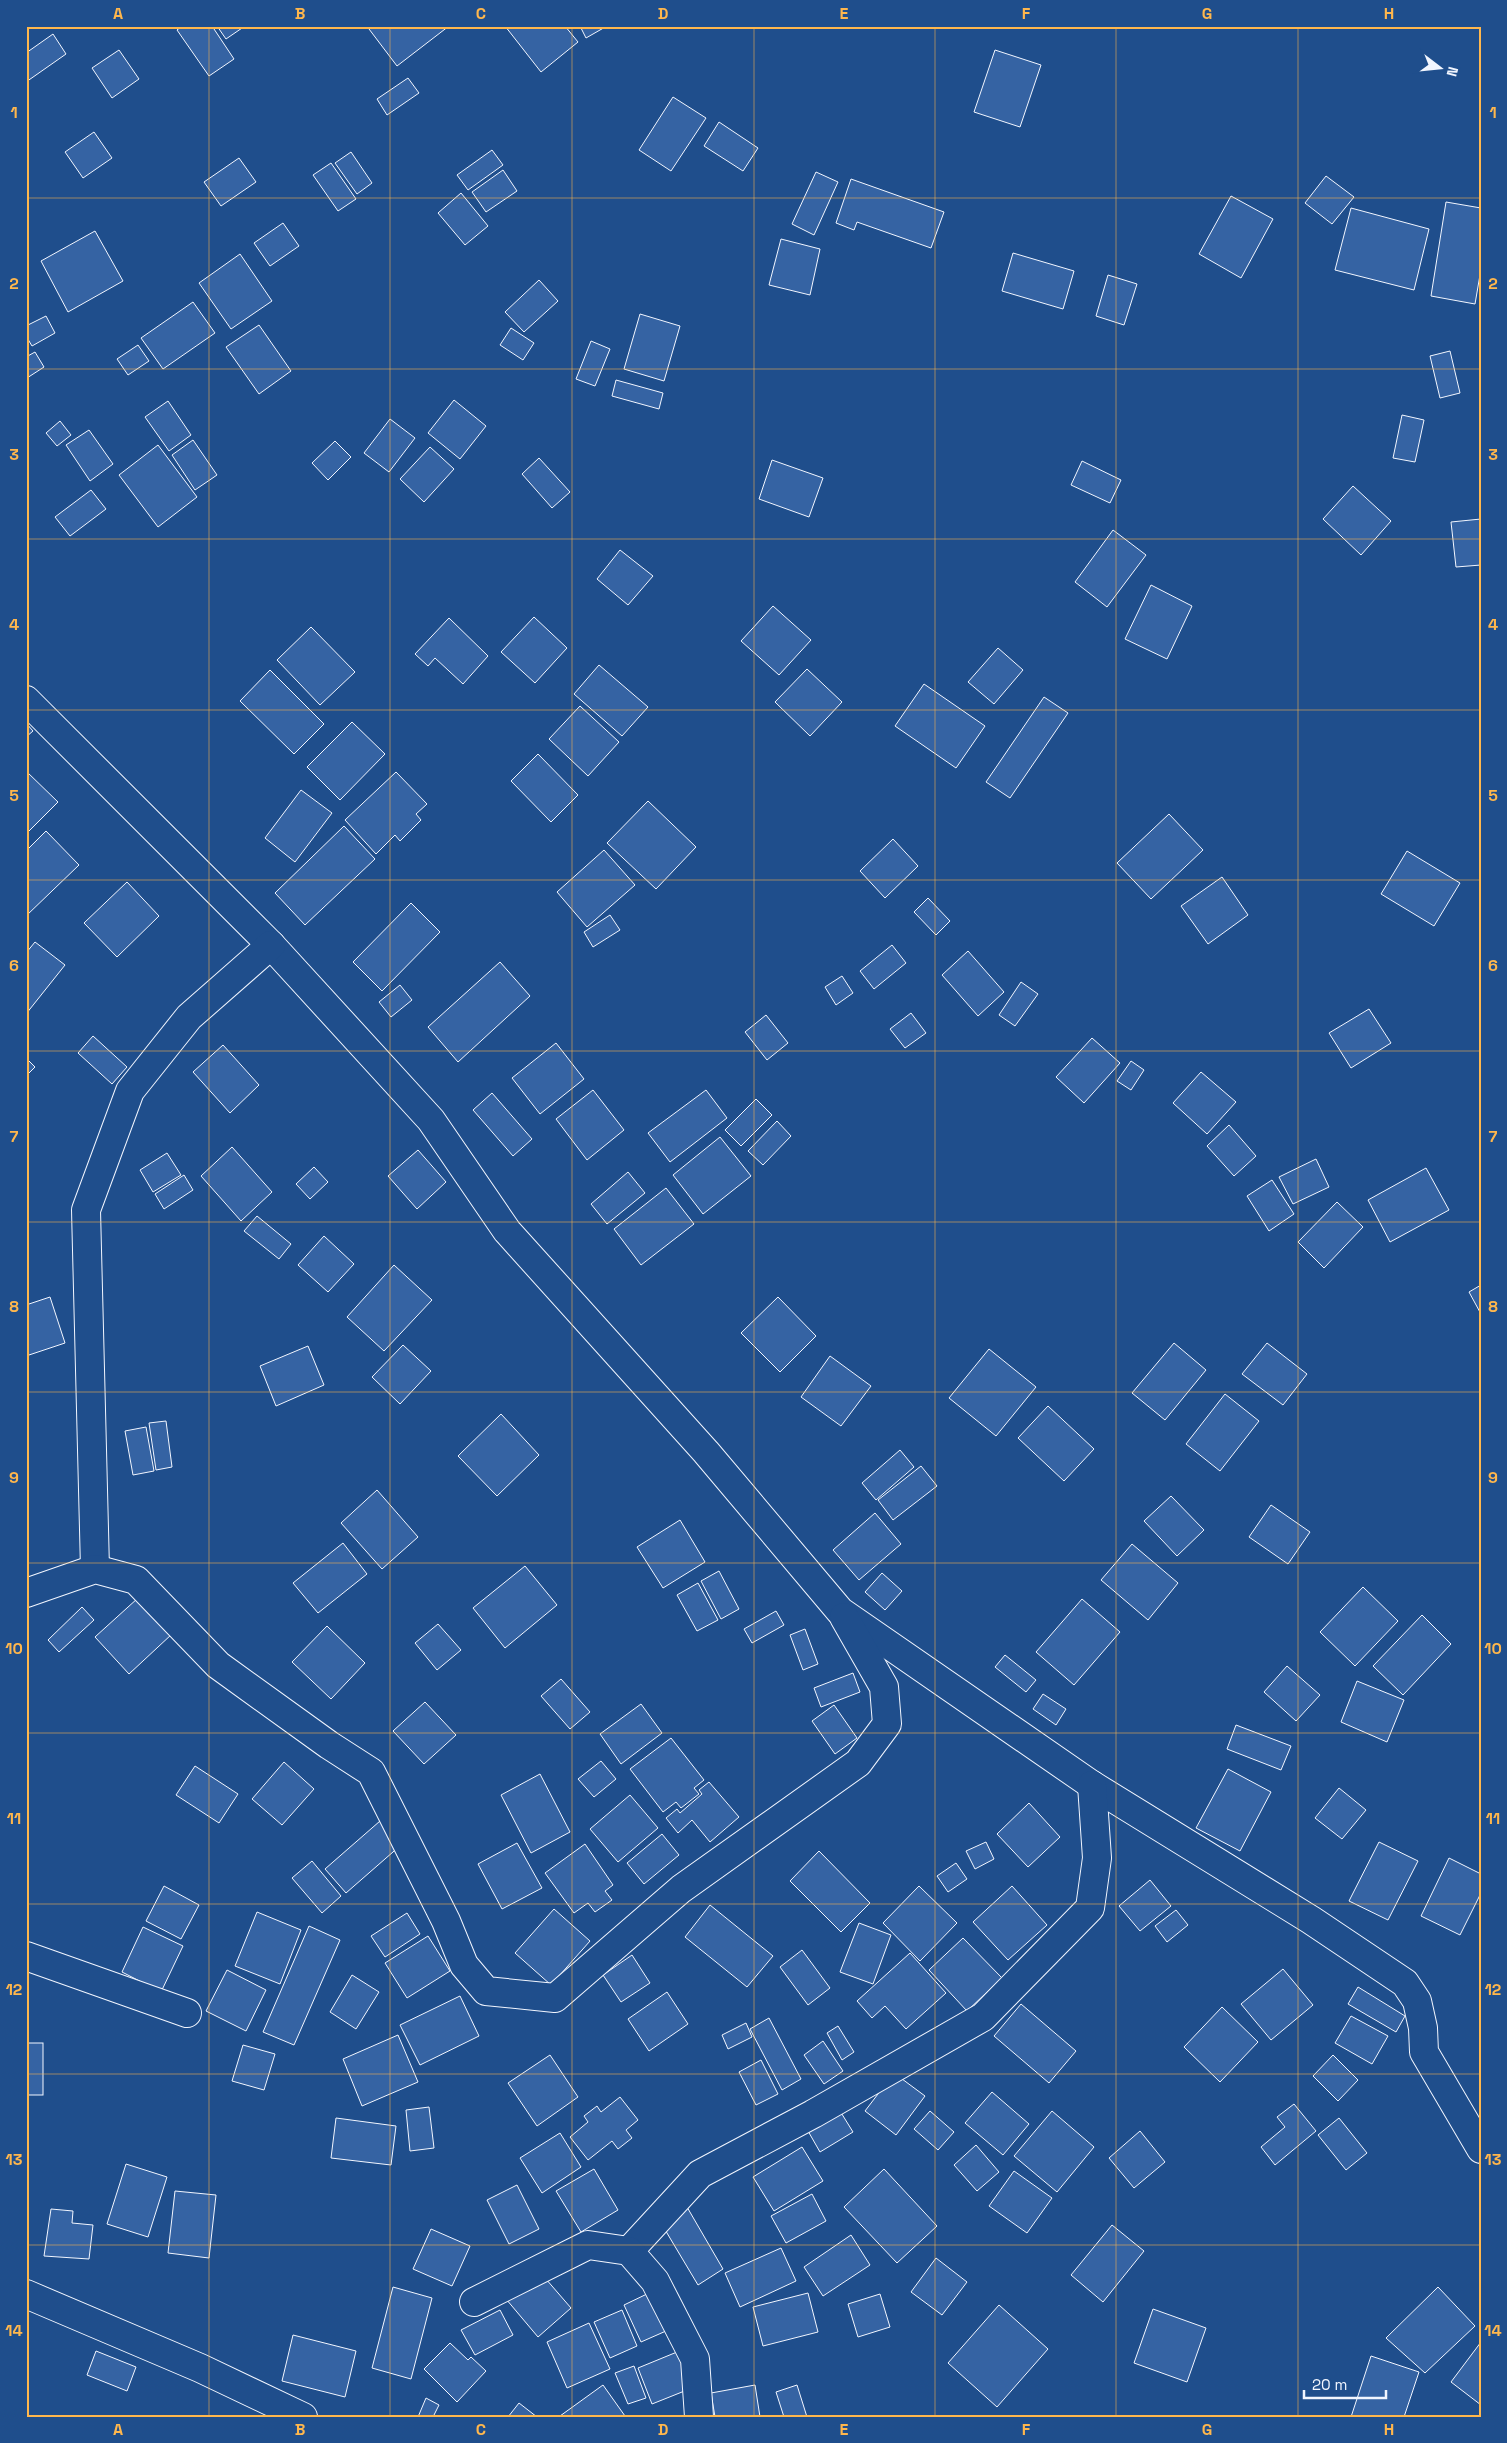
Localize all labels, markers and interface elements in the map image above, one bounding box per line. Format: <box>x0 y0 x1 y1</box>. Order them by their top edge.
text: A <box>113 3 123 24</box>
text: B <box>295 3 305 24</box>
text: C <box>476 3 486 24</box>
text: D <box>658 3 668 24</box>
text: E <box>840 3 849 24</box>
text: F <box>1022 3 1031 24</box>
text: G <box>1202 3 1212 24</box>
text: H <box>1384 3 1394 24</box>
north arrow <box>1414 42 1464 92</box>
text: N <box>1443 65 1462 79</box>
text: 1 <box>10 102 18 123</box>
text: 1 <box>1489 102 1497 123</box>
text: 2 <box>9 273 19 294</box>
text: 2 <box>1488 273 1498 294</box>
text: 3 <box>9 444 19 465</box>
text: 3 <box>1488 444 1498 465</box>
text: 4 <box>9 614 19 635</box>
text: 4 <box>1488 614 1498 635</box>
text: 5 <box>9 785 19 806</box>
text: 5 <box>1488 785 1498 806</box>
text: 6 <box>9 955 19 976</box>
text: 6 <box>1488 955 1498 976</box>
text: 7 <box>10 1126 19 1147</box>
text: 7 <box>1489 1126 1498 1147</box>
text: 8 <box>9 1296 19 1317</box>
text: 8 <box>1488 1296 1498 1317</box>
text: 9 <box>9 1467 19 1488</box>
text: 9 <box>1488 1467 1498 1488</box>
text: 10 <box>5 1638 23 1659</box>
text: 10 <box>1484 1638 1502 1659</box>
text: 11 <box>7 1808 21 1829</box>
text: 11 <box>1486 1808 1500 1829</box>
text: 12 <box>6 1979 22 2000</box>
text: 12 <box>1485 1979 1501 2000</box>
text: 13 <box>6 2149 23 2170</box>
text: 13 <box>1485 2149 1502 2170</box>
text: 14 <box>5 2320 23 2341</box>
text: 14 <box>1484 2320 1502 2341</box>
scale bar <box>1304 2368 1387 2400</box>
text: 20 m <box>1312 2375 1347 2394</box>
text: A <box>113 2419 123 2440</box>
text: B <box>295 2419 305 2440</box>
text: C <box>476 2419 486 2440</box>
text: D <box>658 2419 668 2440</box>
text: E <box>840 2419 849 2440</box>
text: F <box>1022 2419 1031 2440</box>
text: G <box>1202 2419 1212 2440</box>
text: H <box>1384 2419 1394 2440</box>

